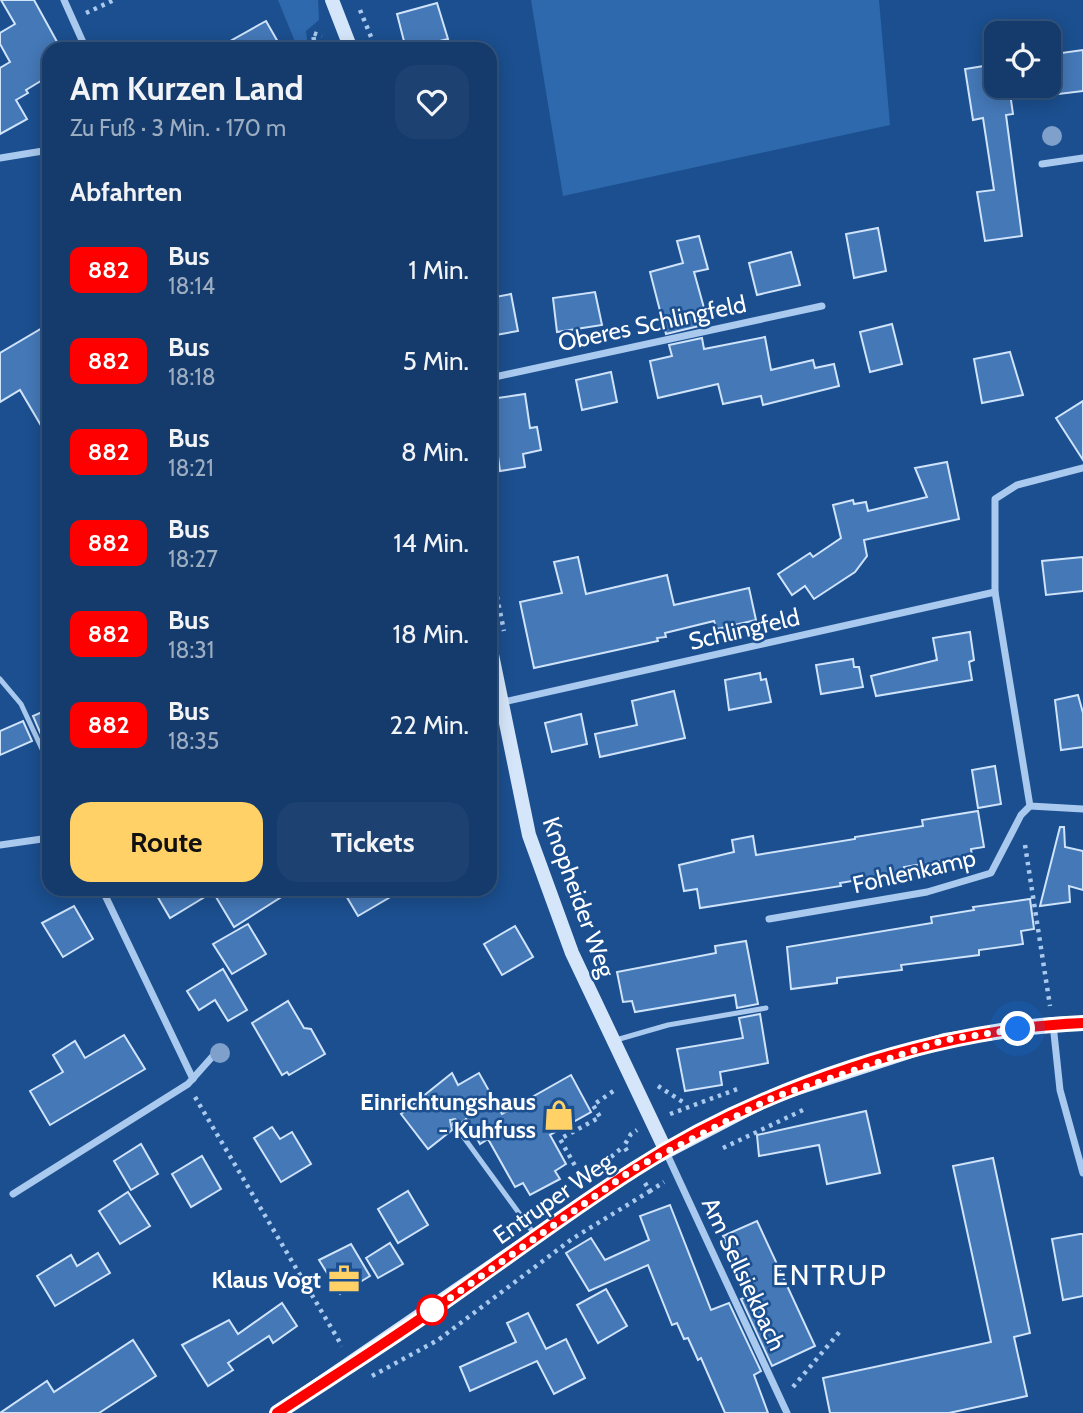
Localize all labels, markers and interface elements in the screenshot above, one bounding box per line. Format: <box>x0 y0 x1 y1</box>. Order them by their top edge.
map controls <box>984 21 1061 98</box>
button: locate <box>984 21 1061 98</box>
button: heart <box>395 65 469 139</box>
text: Am Kurzen Land <box>70 68 303 108</box>
text: Zu Fuß · 3 Min. · 170 m <box>70 114 286 142</box>
text: Abfahrten <box>70 176 182 208</box>
text: Bus <box>168 240 209 272</box>
text: 1 Min. <box>408 254 469 286</box>
text: 882 <box>88 255 129 284</box>
text: 18:14 <box>168 272 215 300</box>
street label: Oberes Schlingfeld <box>555 289 749 357</box>
text: Bus <box>168 331 209 363</box>
text: 5 Min. <box>403 345 469 377</box>
text: 882 <box>88 346 129 375</box>
text: 18:18 <box>168 363 216 391</box>
text: Bus <box>168 422 209 454</box>
text: 8 Min. <box>401 436 469 468</box>
text: 882 <box>88 437 129 466</box>
text: 18:21 <box>168 454 214 482</box>
text: Bus <box>168 513 209 545</box>
text: 14 Min. <box>393 527 469 559</box>
text: 882 <box>88 528 129 557</box>
text: 18:27 <box>168 545 218 573</box>
street label: Schlingfeld <box>686 602 802 656</box>
text: Bus <box>168 604 209 636</box>
text: 18 Min. <box>393 618 469 650</box>
text: 882 <box>88 619 129 648</box>
text: 18:31 <box>168 636 214 664</box>
text: Bus <box>168 695 209 727</box>
text: 22 Min. <box>390 709 469 741</box>
text: 882 <box>88 710 129 739</box>
text: 18:35 <box>168 727 219 755</box>
button: Route <box>70 802 263 882</box>
button: Tickets <box>277 802 469 882</box>
street label: Knopheider Weg <box>537 813 622 982</box>
street label: Fohlenkamp <box>850 843 978 899</box>
your location <box>1000 1011 1035 1046</box>
place label: Einrichtungshaus - Kuhfuss <box>360 1087 536 1144</box>
shop icon: Einrichtungshaus - Kuhfuss <box>542 1098 576 1132</box>
street label: Entruper Weg <box>488 1146 619 1250</box>
street label: Am Sellsiekbach <box>696 1193 792 1355</box>
district label: ENTRUP <box>772 1258 888 1292</box>
office icon: Klaus Vogt <box>327 1262 361 1296</box>
place label: Klaus Vogt <box>211 1265 321 1294</box>
unlabelled marker <box>417 1295 447 1325</box>

